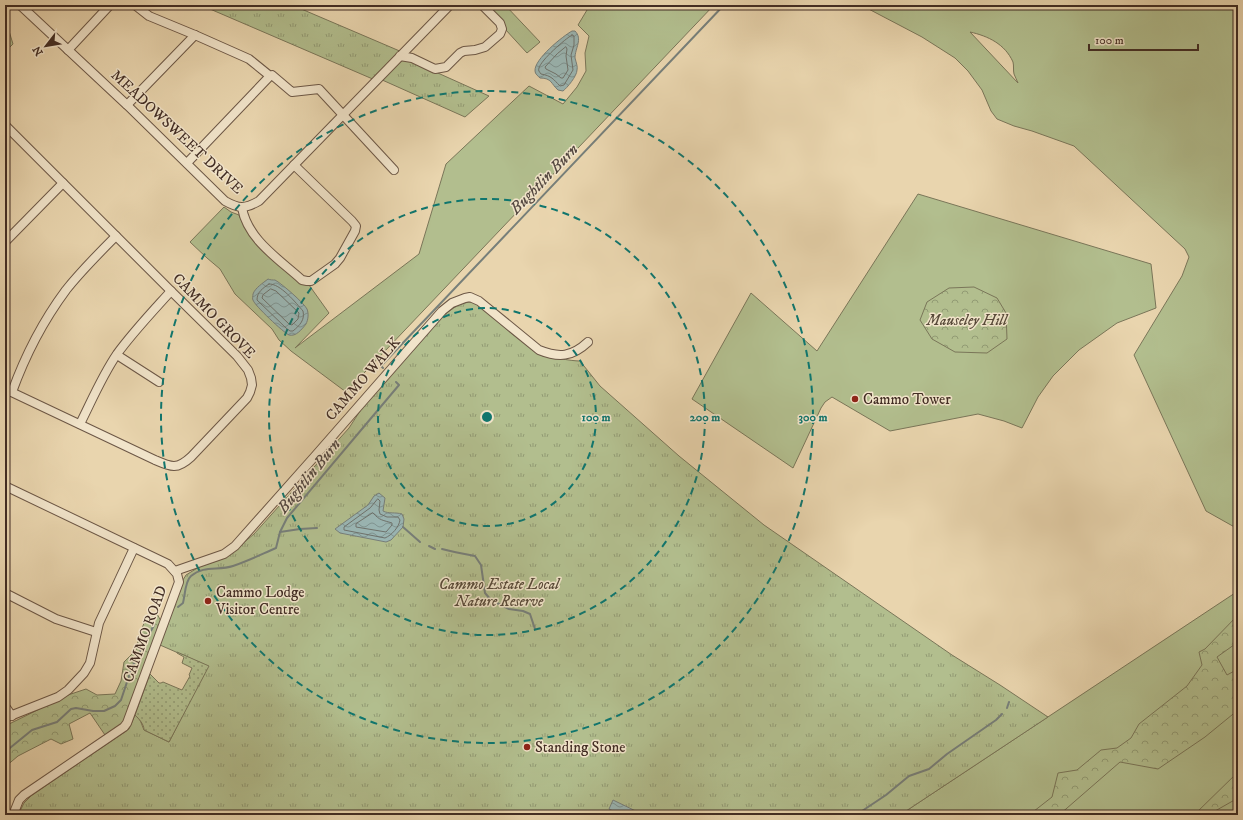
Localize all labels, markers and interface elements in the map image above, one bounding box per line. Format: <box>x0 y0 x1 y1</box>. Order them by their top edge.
north arrow <box>26 26 66 66</box>
scale bar <box>1089 26 1198 52</box>
text: 100 m <box>1095 33 1124 48</box>
text: N <box>30 43 47 58</box>
street label: MEADOWSWEET DRIVE <box>107 66 247 199</box>
water label: Bughtlin Burn <box>505 140 582 219</box>
street label: CAMMO GROVE <box>168 269 260 363</box>
park label: Mauseley Hill <box>926 311 1009 330</box>
street label: CAMMO WALK <box>321 333 405 425</box>
place label: Cammo Tower <box>863 390 951 409</box>
marker: Cammo Tower <box>850 394 860 404</box>
centre of rings <box>480 410 494 424</box>
text: 100 m <box>582 410 610 425</box>
text: 200 m <box>690 410 720 425</box>
text: 300 m <box>799 410 827 425</box>
water label: Bughtlin Burn <box>272 435 345 518</box>
park label: Cammo Estate Local Nature Reserve <box>439 575 561 611</box>
street label: CAMMO ROAD <box>119 583 171 685</box>
place label: Cammo Lodge Visitor Centre <box>215 583 304 619</box>
marker: Cammo Lodge Visitor Centre <box>203 596 213 606</box>
place label: Standing Stone <box>535 738 626 757</box>
marker: Standing Stone <box>522 742 532 752</box>

